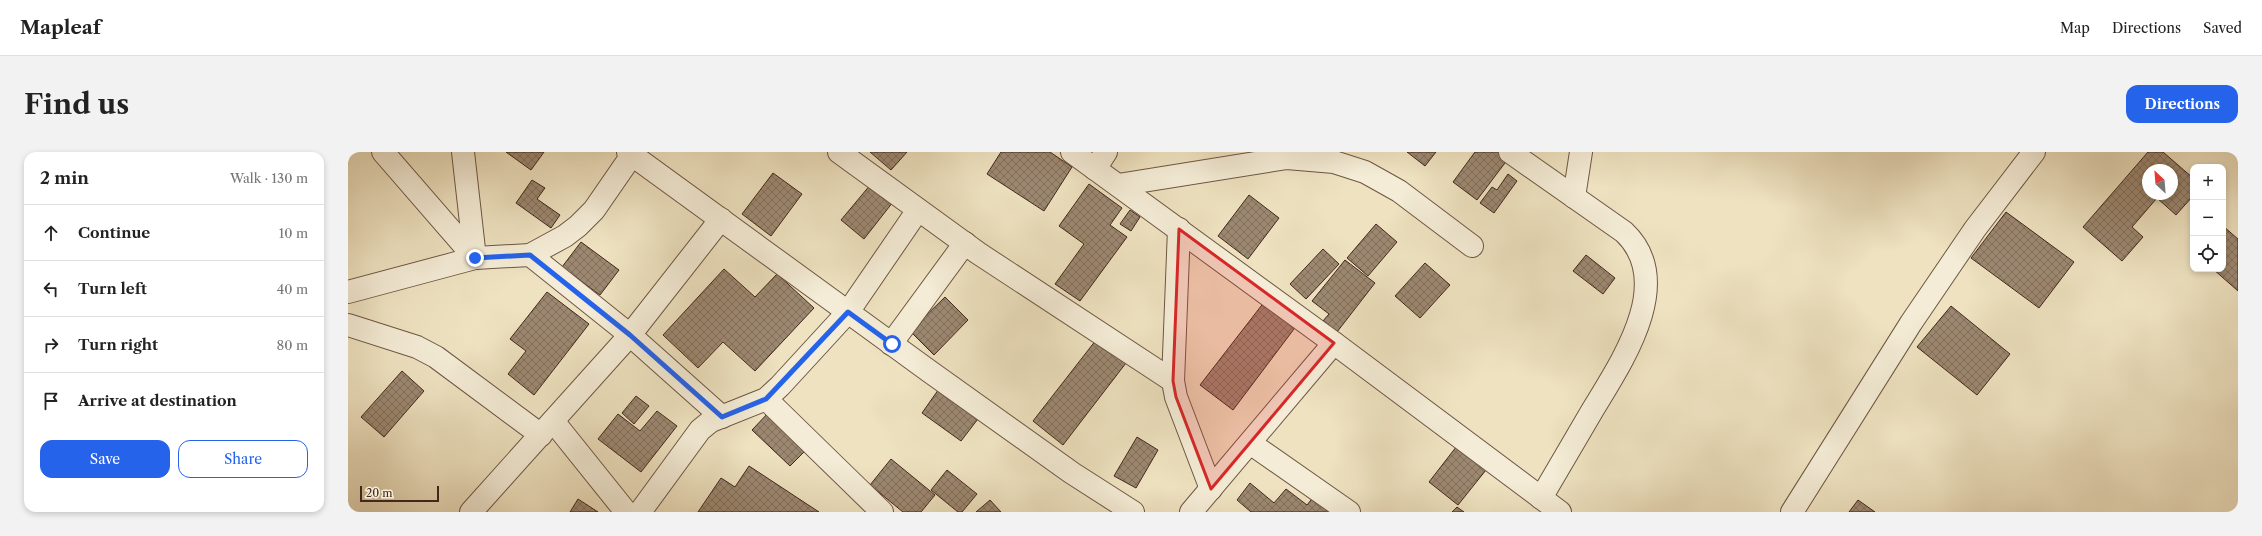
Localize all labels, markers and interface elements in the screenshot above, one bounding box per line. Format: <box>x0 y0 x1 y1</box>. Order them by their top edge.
text: Mapleaf <box>20 16 101 39</box>
text: Map <box>2060 19 2090 37</box>
text: Directions <box>2112 19 2181 37</box>
text: Saved <box>2203 19 2242 37</box>
button: Directions <box>2126 85 2238 123</box>
text: Find us <box>24 87 129 121</box>
north arrow <box>2142 164 2178 200</box>
map controls <box>2190 164 2226 272</box>
button: + <box>2190 164 2226 200</box>
text: 2 min <box>40 168 89 188</box>
text: Walk · 130 m <box>230 170 308 186</box>
button: − <box>2190 200 2226 236</box>
icon: ahead <box>40 222 62 244</box>
text: Continue <box>78 223 150 242</box>
text: 10 m <box>279 225 308 241</box>
button: locate <box>2190 236 2226 272</box>
route end <box>466 249 484 267</box>
icon: left <box>40 278 62 300</box>
text: Turn left <box>78 279 147 298</box>
text: 40 m <box>277 281 308 297</box>
icon: right <box>40 334 62 356</box>
text: Turn right <box>78 335 158 354</box>
route start <box>883 335 901 353</box>
text: 80 m <box>276 337 308 353</box>
icon: arrive <box>40 390 62 412</box>
text: Arrive at destination <box>78 391 237 410</box>
button: Save <box>40 440 170 478</box>
button: Share <box>178 440 308 478</box>
scale bar <box>360 484 439 503</box>
text: 20 m <box>366 486 392 500</box>

